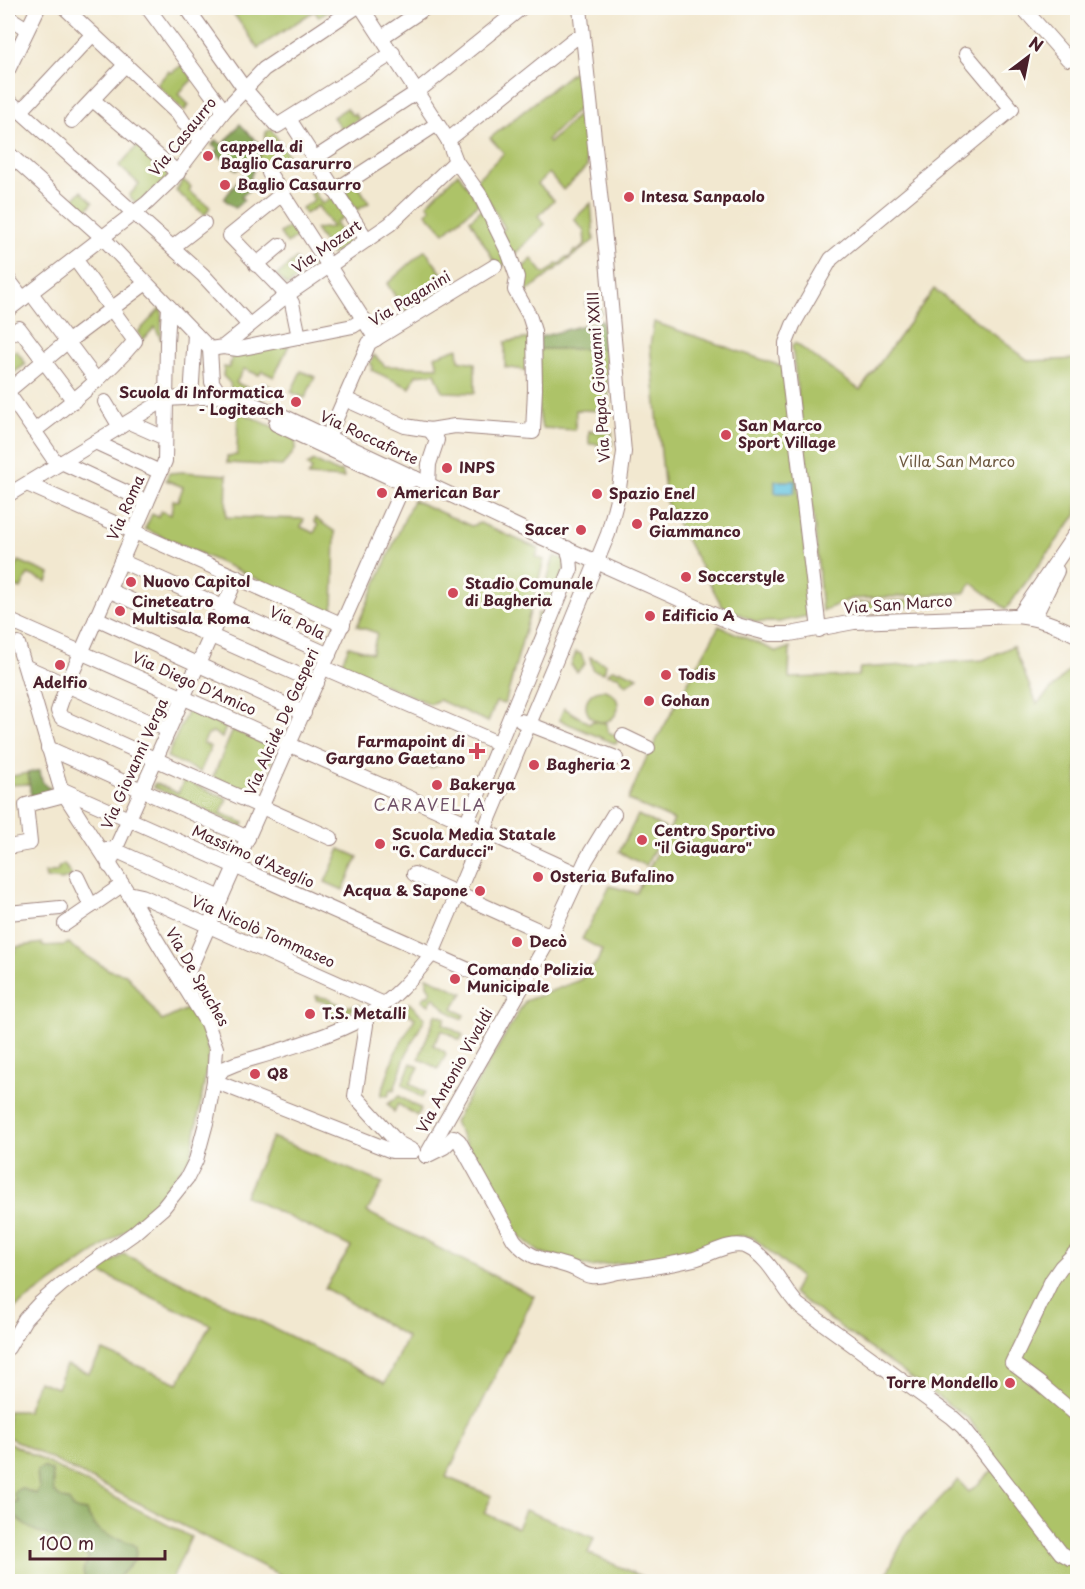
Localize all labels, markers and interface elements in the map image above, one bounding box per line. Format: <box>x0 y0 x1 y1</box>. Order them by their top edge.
north arrow <box>998 27 1058 87</box>
text: N <box>1025 30 1048 57</box>
street label: Via Casaurro <box>143 91 221 181</box>
place label: cappella di Baglio Casarurro <box>220 134 352 174</box>
marker: cappella di Baglio Casarurro <box>201 149 215 163</box>
place label: Baglio Casaurro <box>237 172 361 195</box>
marker: Baglio Casaurro <box>218 178 232 192</box>
place label: Intesa Sanpaolo <box>641 184 765 207</box>
marker: Intesa Sanpaolo <box>622 190 636 204</box>
street label: Via Mozart <box>287 213 366 278</box>
street label: Via Paganini <box>364 264 454 331</box>
street label: Via Papa Giovanni XXIII <box>580 291 615 463</box>
place label: Scuola di Informatica - Logiteach <box>119 380 284 420</box>
marker: Scuola di Informatica - Logiteach <box>289 395 303 409</box>
street label: Via Roccaforte <box>316 404 423 470</box>
place label: San Marco Sport Village <box>738 413 836 453</box>
marker: San Marco Sport Village <box>719 428 733 442</box>
park label: Villa San Marco <box>899 449 1015 472</box>
place label: INPS <box>459 455 495 478</box>
marker: INPS <box>440 461 454 475</box>
street label: Via Roma <box>100 471 149 544</box>
place label: American Bar <box>393 480 500 503</box>
place label: Spazio Enel <box>609 481 695 504</box>
marker: American Bar <box>375 486 389 500</box>
marker: Spazio Enel <box>590 487 604 501</box>
place label: Palazzo Giammanco <box>649 502 741 542</box>
place label: Sacer <box>524 517 569 540</box>
marker: Palazzo Giammanco <box>630 517 644 531</box>
marker: Sacer <box>574 523 588 537</box>
place label: Soccerstyle <box>698 564 786 587</box>
place label: Nuovo Capitol <box>143 569 250 592</box>
marker: Soccerstyle <box>679 570 693 584</box>
place label: Stadio Comunale di Bagheria <box>465 571 593 611</box>
marker: Nuovo Capitol <box>124 575 138 589</box>
marker: Stadio Comunale di Bagheria <box>446 586 460 600</box>
street label: Via San Marco <box>843 588 953 619</box>
place label: Cineteatro Multisala Roma <box>132 589 250 629</box>
street label: Via Pola <box>266 599 329 644</box>
place label: Edificio A <box>662 603 735 626</box>
marker: Cineteatro Multisala Roma <box>113 604 127 618</box>
marker: Edificio A <box>643 609 657 623</box>
street label: Via Alcide De Gasperi <box>238 644 323 799</box>
street label: Via Diego D'Amico <box>129 645 261 720</box>
marker: Adelfio <box>53 658 67 672</box>
place label: Todis <box>678 662 716 685</box>
marker: Todis <box>659 668 673 682</box>
place label: Adelfio <box>32 670 87 693</box>
place label: Gohan <box>661 688 710 711</box>
street label: Via Giovanni Verga <box>94 694 173 833</box>
marker: Gohan <box>642 694 656 708</box>
place label: Farmapoint di Gargano Gaetano <box>325 729 465 769</box>
marker: Farmapoint di Gargano Gaetano <box>470 744 484 758</box>
place label: Bagheria 2 <box>546 752 631 775</box>
marker: Bagheria 2 <box>527 758 541 772</box>
place label: Bakerya <box>449 772 516 795</box>
marker: Bakerya <box>430 778 444 792</box>
district label: CARAVELLA <box>373 792 487 816</box>
street label: Massimo d'Azeglio <box>189 818 319 893</box>
place label: Centro Sportivo "il Giaguaro" <box>654 818 775 858</box>
place label: Scuola Media Statale "G. Carducci" <box>392 822 556 862</box>
marker: Centro Sportivo "il Giaguaro" <box>635 833 649 847</box>
marker: Scuola Media Statale "G. Carducci" <box>373 837 387 851</box>
place label: Osteria Bufalino <box>550 864 674 887</box>
marker: Osteria Bufalino <box>531 870 545 884</box>
place label: Acqua & Sapone <box>343 878 469 901</box>
marker: Acqua & Sapone <box>473 884 487 898</box>
street label: Via Nicolò Tommaseo <box>188 889 339 973</box>
street label: Via De Spuches <box>161 922 236 1030</box>
place label: Decò <box>529 929 567 952</box>
marker: Decò <box>510 935 524 949</box>
place label: Comando Polizia Municipale <box>467 957 594 997</box>
marker: Comando Polizia Municipale <box>448 972 462 986</box>
place label: T.S. Metalli <box>322 1001 407 1024</box>
street label: Via Antonio Vivaldi <box>410 1004 498 1137</box>
marker: T.S. Metalli <box>303 1007 317 1021</box>
place label: Q8 <box>267 1061 289 1084</box>
marker: Q8 <box>248 1067 262 1081</box>
place label: Torre Mondello <box>886 1370 998 1393</box>
marker: Torre Mondello <box>1003 1376 1017 1390</box>
scale bar <box>30 1523 165 1561</box>
text: 100 m <box>39 1529 94 1556</box>

